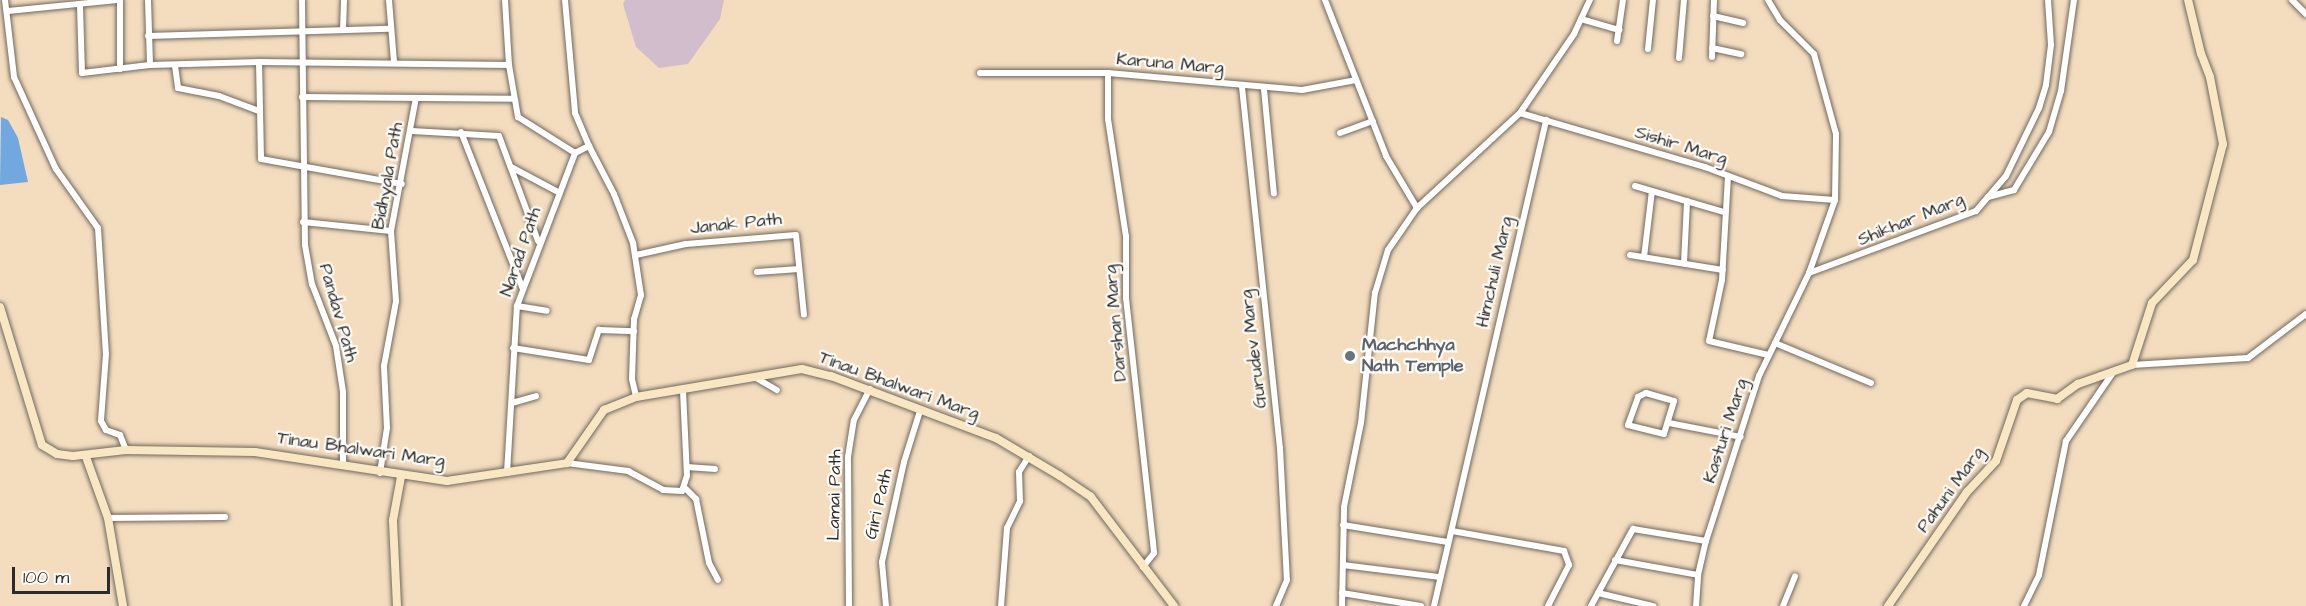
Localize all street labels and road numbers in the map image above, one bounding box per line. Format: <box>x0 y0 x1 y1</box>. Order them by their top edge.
street label: Karuna Marg <box>1115 49 1225 79</box>
street label: Bidhyala Path <box>368 121 408 231</box>
street label: Sishir Marg <box>1632 122 1730 170</box>
street label: Shikhar Marg <box>1855 189 1967 251</box>
street label: Narad Path <box>496 205 546 299</box>
street label: Janak Path <box>689 208 783 240</box>
street label: Himchuli Marg <box>1472 214 1518 330</box>
street label: Pandav Path <box>314 261 362 365</box>
street label: Darshan Marg <box>1100 264 1132 382</box>
street label: Gurudev Marg <box>1236 288 1272 410</box>
street label: Tinau Bhalwari Marg <box>816 347 982 425</box>
street label: Kasturi Marg <box>1699 376 1753 486</box>
street label: Tinau Bhalwari Marg <box>276 428 446 472</box>
street label: Pahuni Marg <box>1913 443 1989 537</box>
street label: Lamai Path <box>823 449 847 541</box>
street label: Giri Path <box>860 467 898 541</box>

